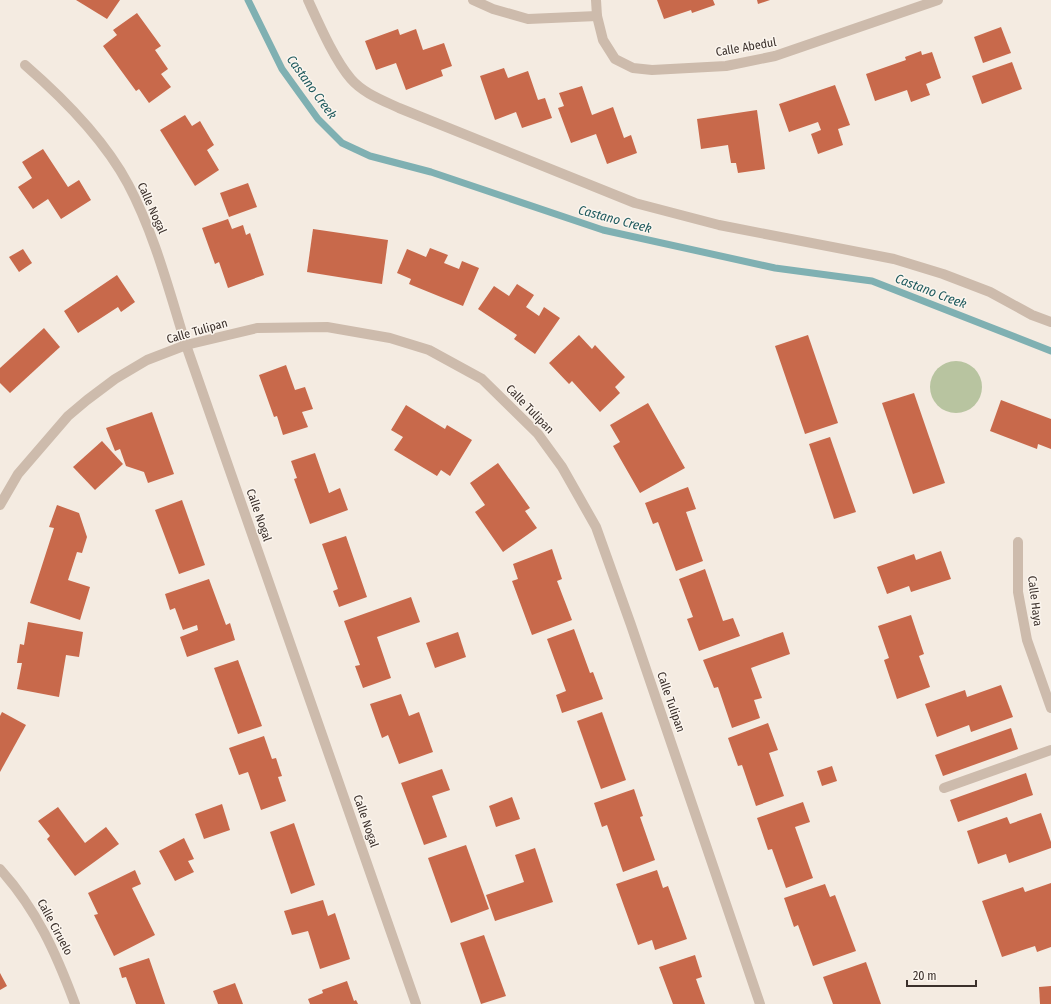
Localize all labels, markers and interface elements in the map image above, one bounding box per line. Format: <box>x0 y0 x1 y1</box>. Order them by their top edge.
street label: Calle Abedul <box>715 35 777 59</box>
water label: Castano Creek <box>284 52 340 122</box>
street label: Calle Nogal <box>134 180 170 236</box>
water label: Castano Creek <box>577 202 654 236</box>
water label: Castano Creek <box>893 271 969 312</box>
street label: Calle Tulipan <box>165 316 229 346</box>
street label: Calle Tulipan <box>503 382 557 436</box>
street label: Calle Nogal <box>243 487 275 543</box>
street label: Calle Haya <box>1025 575 1045 627</box>
street label: Calle Tulipan <box>654 670 688 734</box>
street label: Calle Nogal <box>350 793 382 849</box>
street label: Calle Ciruelo <box>34 896 76 958</box>
scale bar <box>907 962 976 988</box>
text: 20 m <box>913 969 937 983</box>

